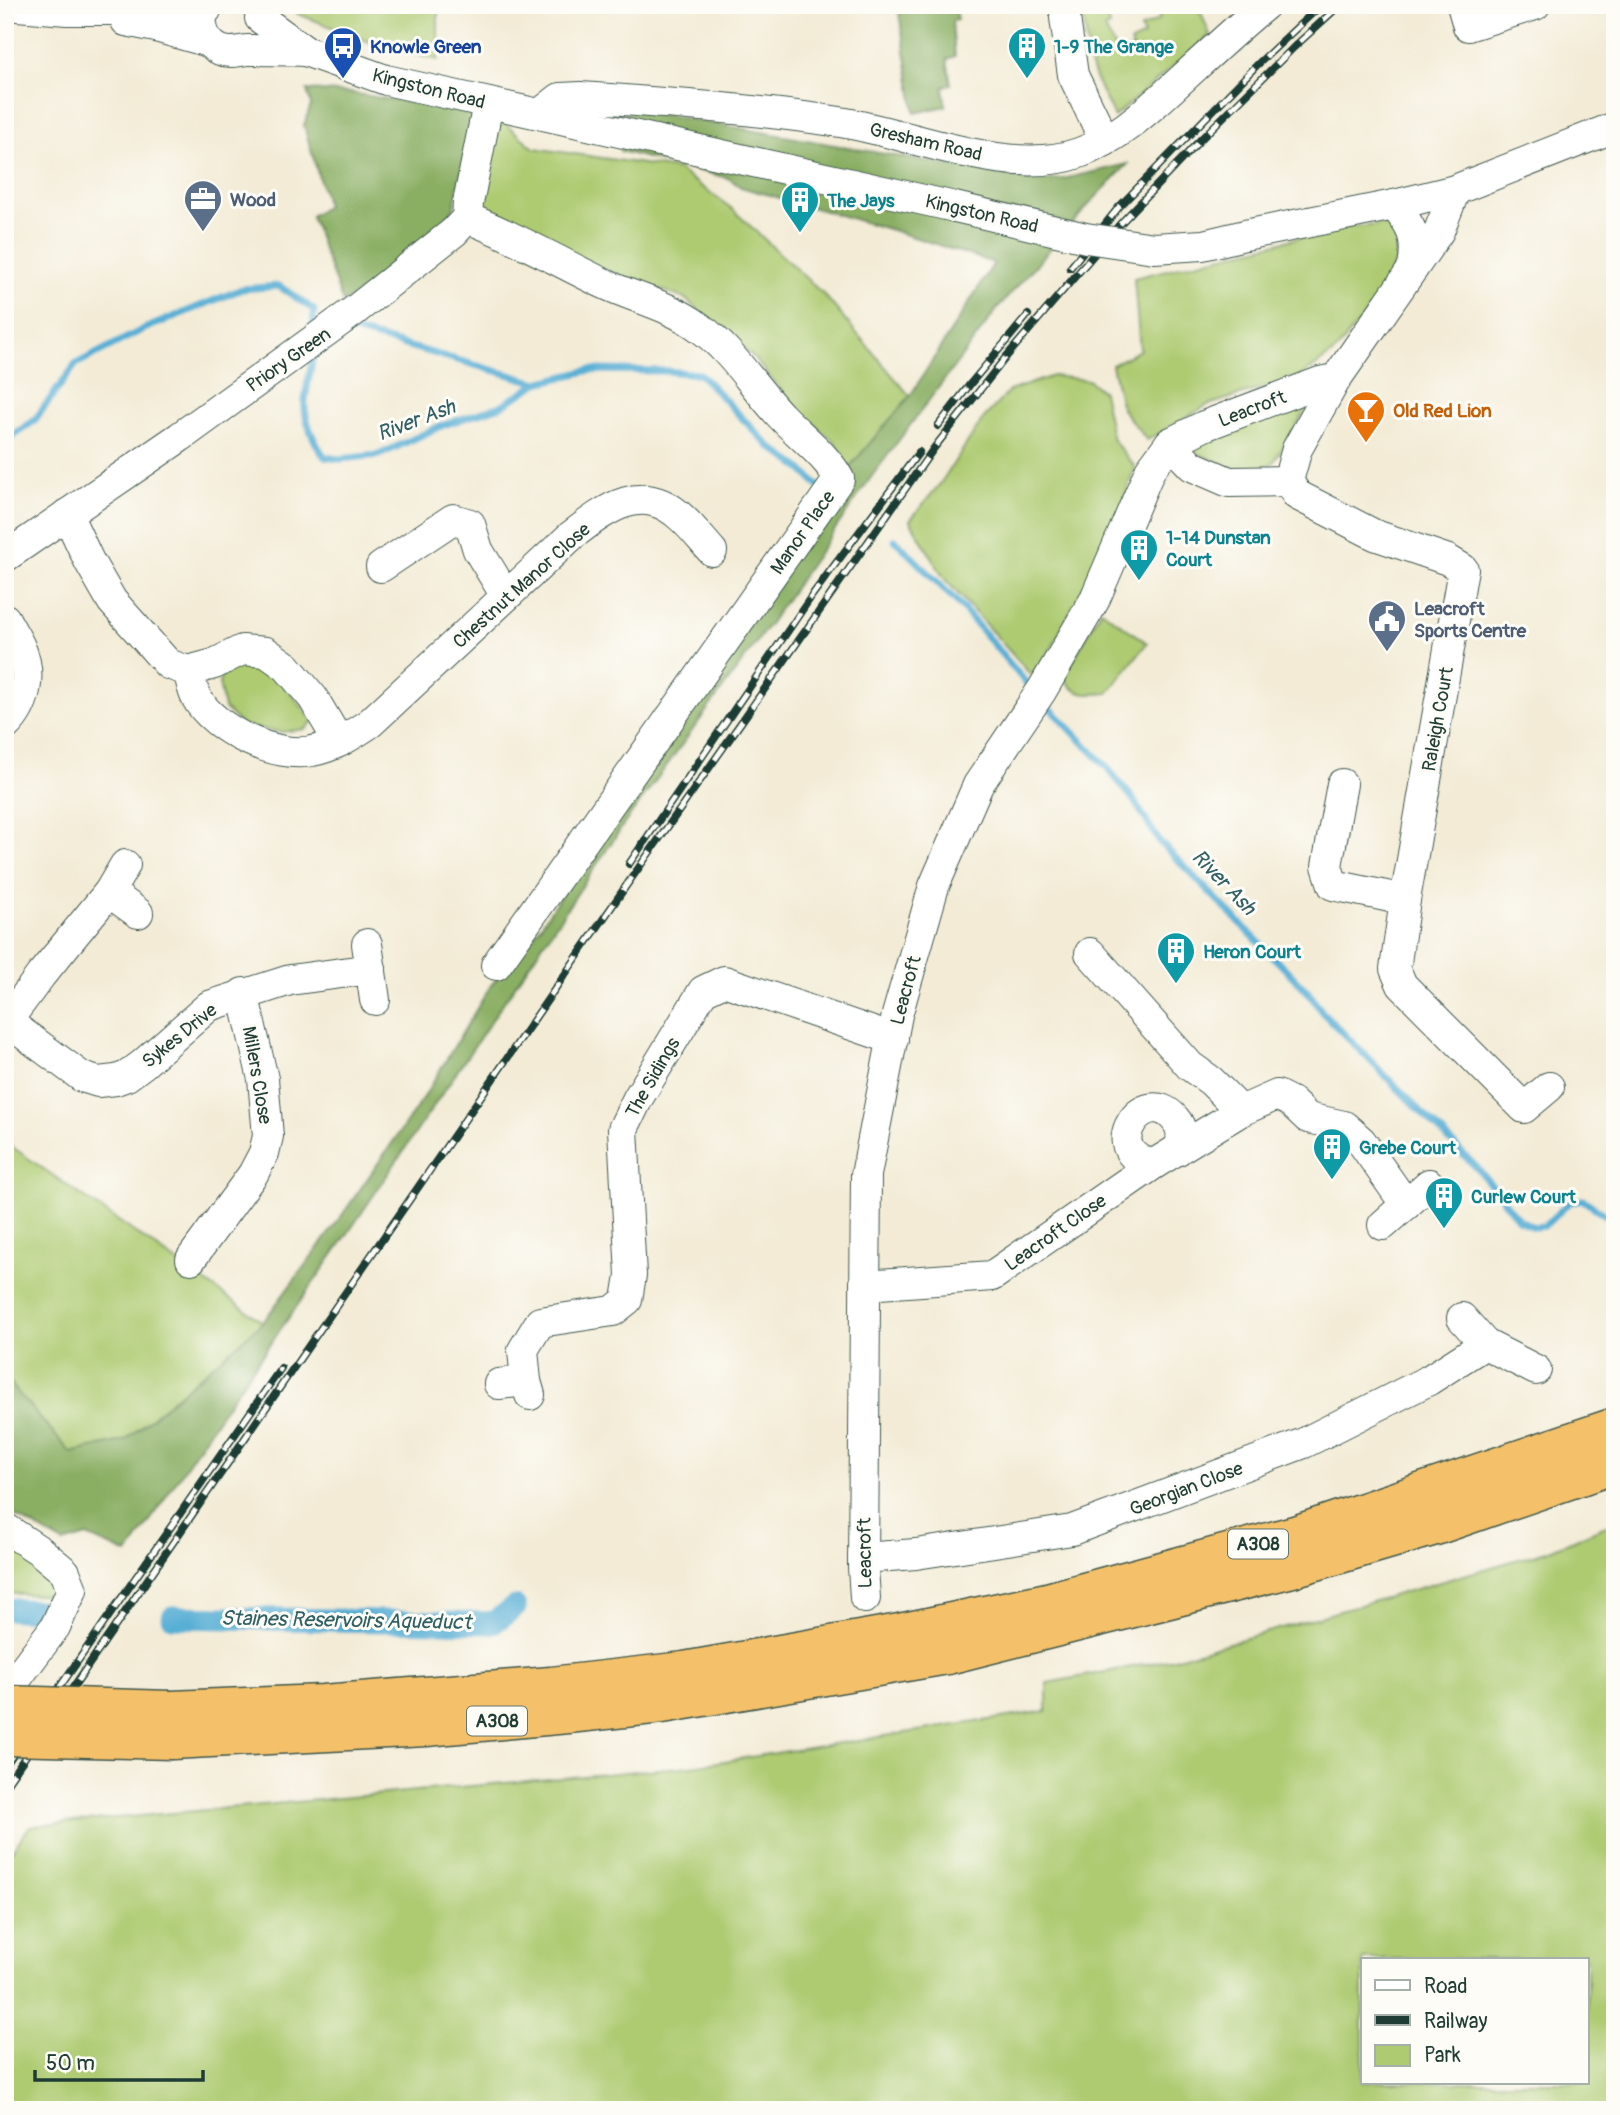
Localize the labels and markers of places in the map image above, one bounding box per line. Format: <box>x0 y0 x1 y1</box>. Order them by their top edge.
bus stop icon: Knowle Green <box>322 25 364 80</box>
building icon: 1-9 The Grange <box>1006 25 1048 80</box>
place label: Knowle Green <box>370 35 482 59</box>
place label: 1-9 The Grange <box>1054 35 1174 59</box>
office icon: Wood <box>182 178 224 233</box>
building icon: The Jays <box>779 179 821 234</box>
place label: Wood <box>230 188 276 212</box>
place label: The Jays <box>826 189 895 213</box>
bar icon: Old Red Lion <box>1345 389 1387 444</box>
place label: Old Red Lion <box>1393 399 1492 423</box>
place label: 1-14 Dunstan Court <box>1166 526 1271 572</box>
building icon: 1-14 Dunstan Court <box>1118 527 1160 582</box>
place label: Leacroft Sports Centre <box>1414 597 1527 643</box>
public building icon: Leacroft Sports Centre <box>1366 598 1408 653</box>
building icon: Heron Court <box>1155 930 1197 985</box>
place label: Heron Court <box>1203 940 1302 964</box>
building icon: Grebe Court <box>1311 1126 1353 1181</box>
place label: Grebe Court <box>1359 1136 1457 1160</box>
building icon: Curlew Court <box>1423 1175 1465 1230</box>
place label: Curlew Court <box>1471 1185 1577 1209</box>

